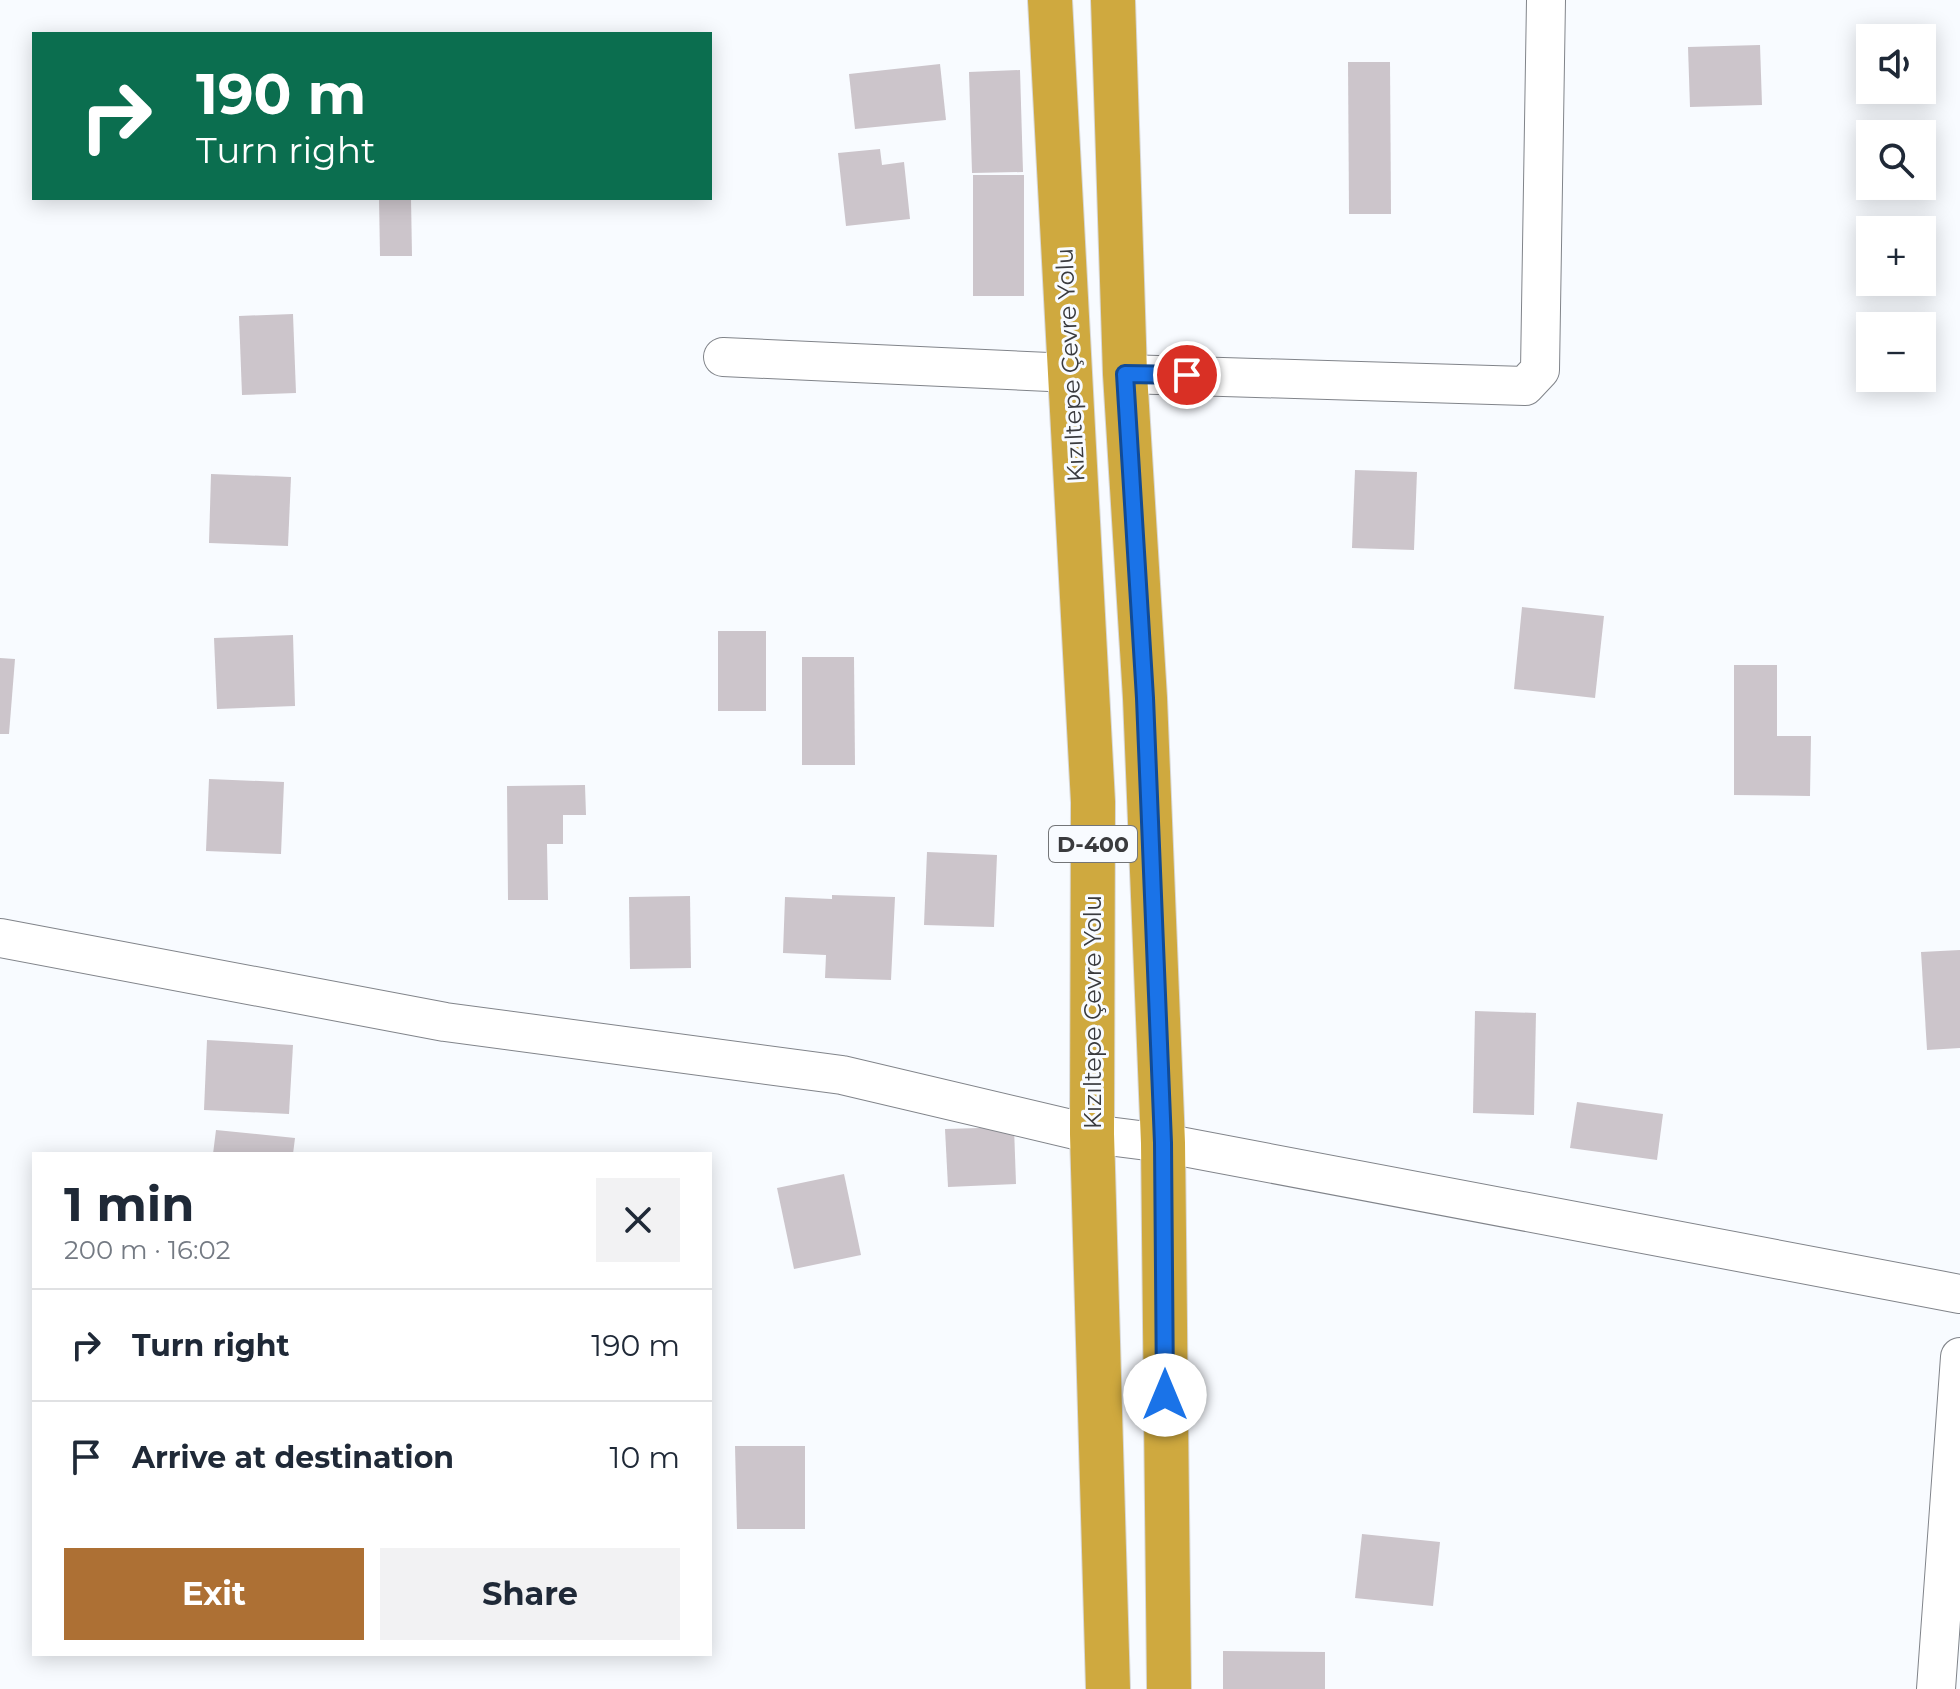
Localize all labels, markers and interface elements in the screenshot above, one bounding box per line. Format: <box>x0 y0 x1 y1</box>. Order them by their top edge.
map controls <box>1856 24 1936 392</box>
button: sound <box>1856 24 1936 104</box>
text: 190 m <box>196 60 366 128</box>
icon: right <box>64 64 168 168</box>
button: search <box>1856 120 1936 200</box>
text: Turn right <box>196 128 376 172</box>
button: + <box>1856 216 1936 296</box>
street label: Kızıltepe Çevre Yolu <box>1049 247 1091 483</box>
button: − <box>1856 312 1936 392</box>
pin <box>1153 341 1221 409</box>
icon: arrive <box>1165 353 1209 397</box>
road number: D-400 <box>1049 826 1137 862</box>
street label: Kızıltepe Çevre Yolu <box>1078 895 1107 1129</box>
text: 1 min <box>64 1175 194 1233</box>
button: close <box>596 1178 680 1262</box>
text: 200 m · 16:02 <box>64 1234 230 1266</box>
icon: right <box>64 1323 108 1367</box>
text: Turn right <box>132 1327 289 1364</box>
text: 190 m <box>591 1327 680 1364</box>
position arrow <box>1123 1353 1207 1437</box>
icon: arrive <box>64 1435 108 1479</box>
text: Arrive at destination <box>132 1439 454 1476</box>
text: 10 m <box>610 1439 680 1476</box>
button: Exit <box>64 1548 364 1640</box>
button: Share <box>380 1548 680 1640</box>

